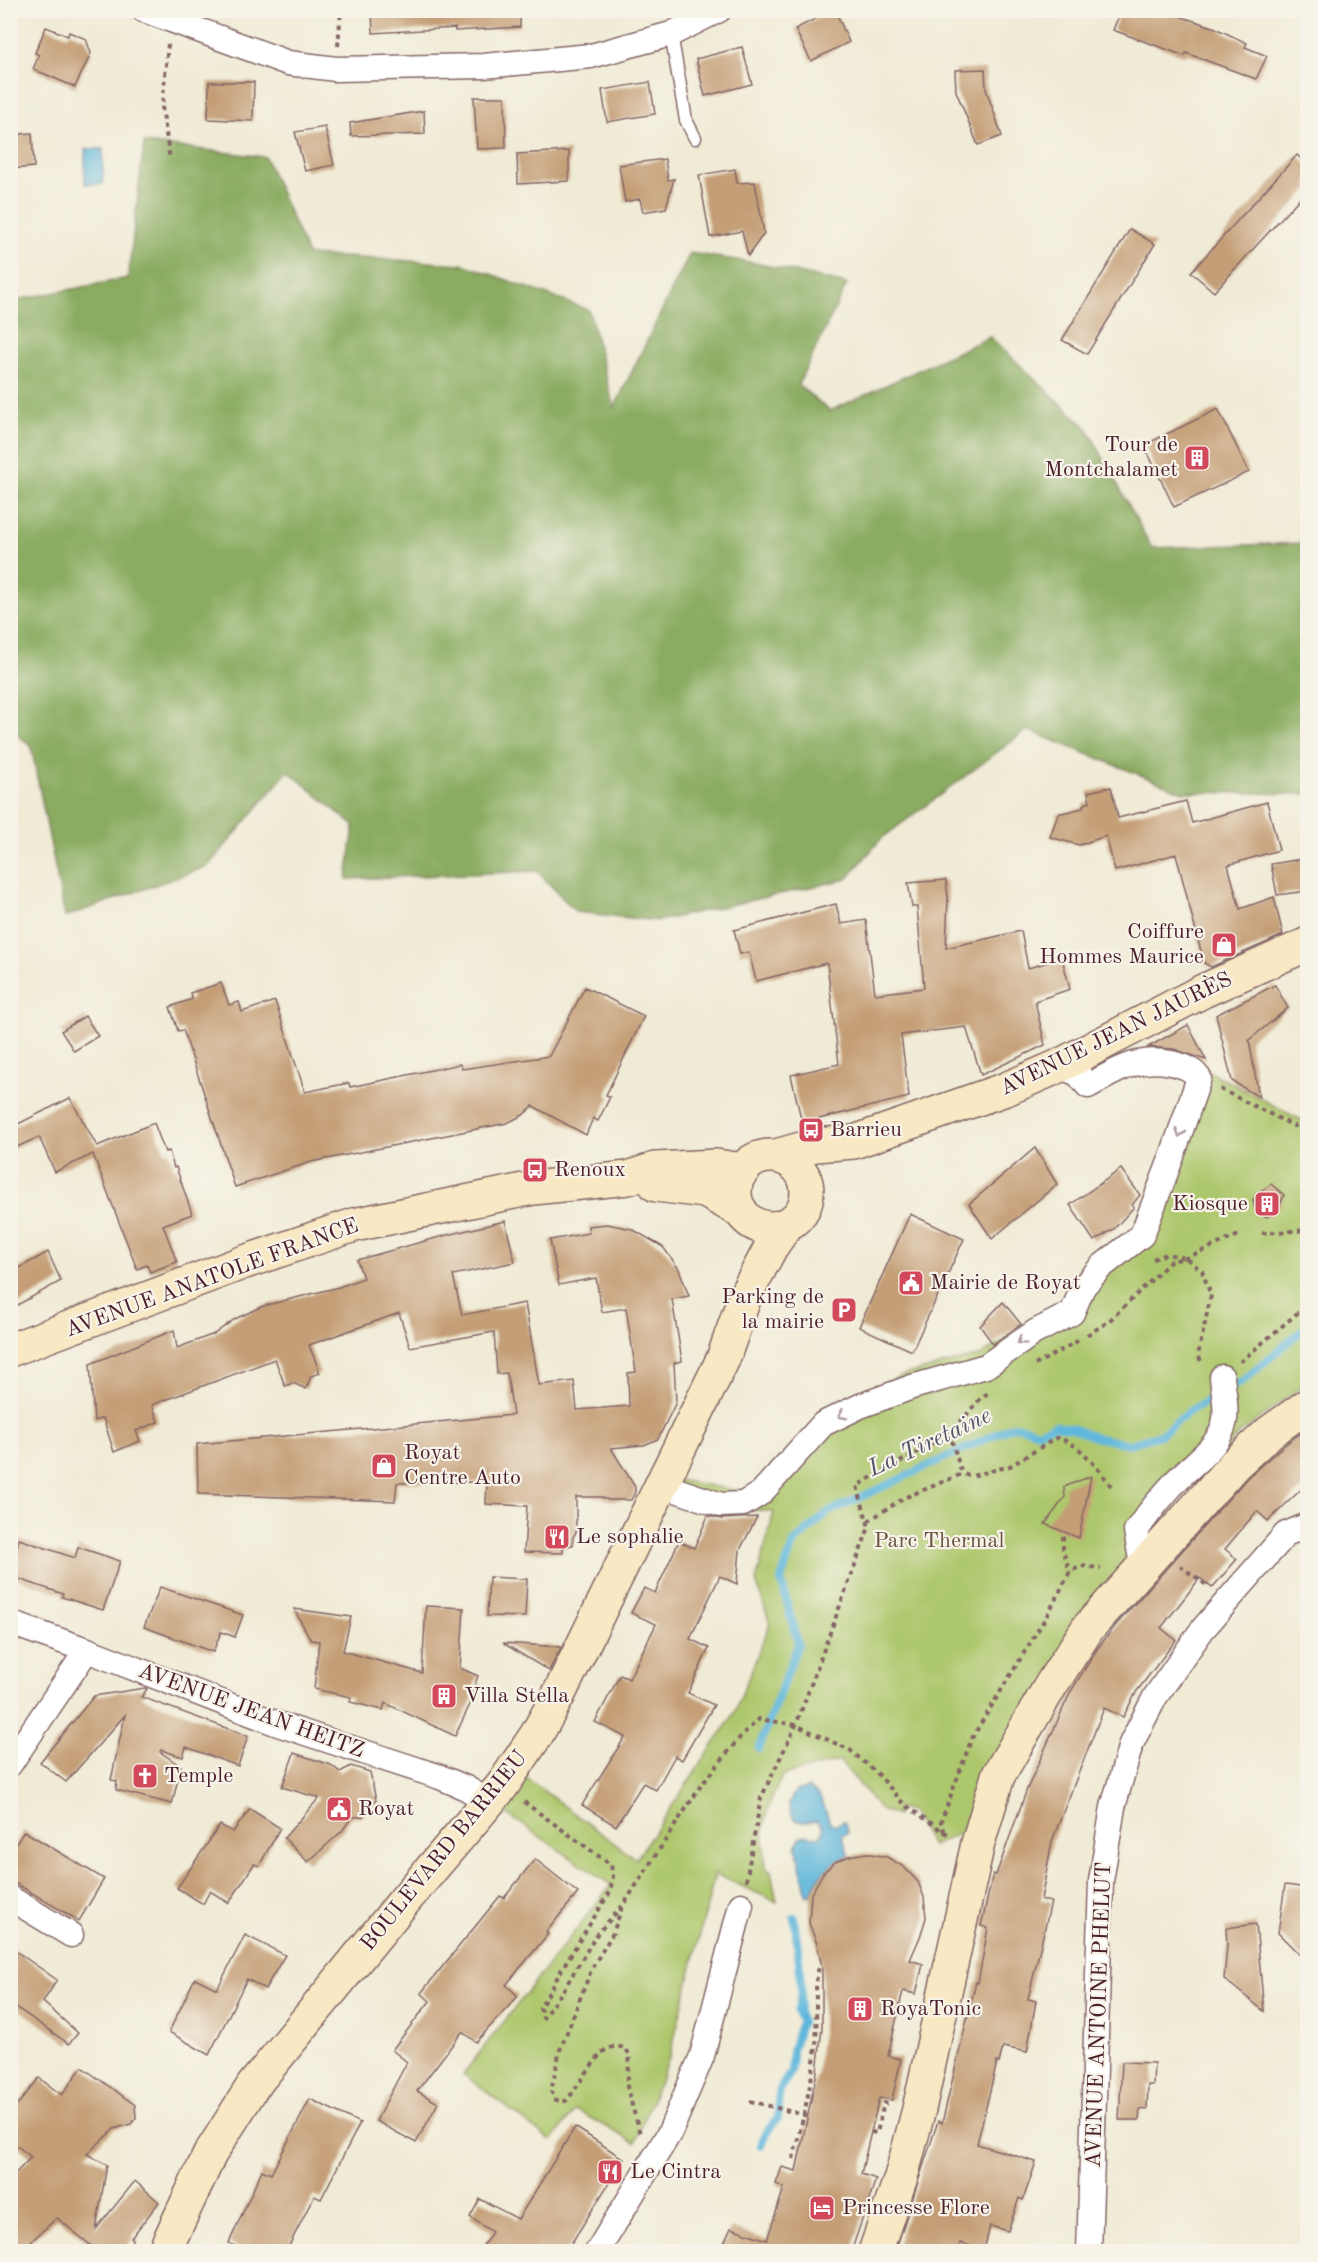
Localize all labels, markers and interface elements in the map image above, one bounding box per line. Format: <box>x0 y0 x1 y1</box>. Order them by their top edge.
place label: Tour de Montchalamet <box>1045 434 1178 481</box>
building icon: Tour de Montchalamet <box>1182 443 1212 473</box>
place label: Coiffure Hommes Maurice <box>1039 921 1204 968</box>
shop icon: Coiffure Hommes Maurice <box>1209 930 1239 960</box>
street label: AVENUE JEAN JAURÈS <box>995 966 1235 1100</box>
bus stop icon: Barrieu <box>796 1115 826 1145</box>
place label: Barrieu <box>830 1119 902 1141</box>
one-way arrow <box>1175 1127 1187 1138</box>
bus stop icon: Renoux <box>520 1155 550 1185</box>
place label: Renoux <box>554 1159 626 1181</box>
building icon: Kiosque <box>1252 1189 1282 1219</box>
place label: Kiosque <box>1172 1193 1248 1215</box>
street label: AVENUE ANATOLE FRANCE <box>62 1215 362 1341</box>
public building icon: Mairie de Royat <box>896 1268 926 1298</box>
place label: Mairie de Royat <box>930 1272 1080 1294</box>
place label: Parking de la mairie <box>721 1286 824 1333</box>
parking icon: Parking de la mairie <box>829 1295 859 1325</box>
one-way arrow <box>1017 1334 1028 1345</box>
water label: La Tiretaine <box>864 1404 995 1482</box>
one-way arrow <box>837 1407 848 1419</box>
place label: Royat Centre Auto <box>404 1442 521 1489</box>
shop icon: Royat Centre Auto <box>369 1451 399 1481</box>
restaurant icon: Le sophalie <box>542 1522 572 1552</box>
place label: Le sophalie <box>576 1526 684 1548</box>
park label: Parc Thermal <box>874 1530 1004 1552</box>
street label: AVENUE JEAN HEITZ <box>135 1660 367 1762</box>
building icon: Villa Stella <box>429 1681 459 1711</box>
place label: Villa Stella <box>464 1685 569 1707</box>
street label: BOULEVARD BARRIEU <box>357 1747 531 1955</box>
church icon: Temple <box>130 1761 160 1791</box>
place label: Temple <box>164 1765 233 1787</box>
public building icon: Royat <box>324 1794 354 1824</box>
place label: Royat <box>358 1798 414 1820</box>
street label: AVENUE ANTOINE PHELUT <box>1083 1862 1115 2168</box>
building icon: RoyaTonic <box>845 1994 875 2024</box>
place label: RoyaTonic <box>880 1998 981 2020</box>
restaurant icon: Le Cintra <box>595 2157 625 2187</box>
place label: Le Cintra <box>630 2161 721 2183</box>
hotel icon: Princesse Flore <box>807 2193 837 2223</box>
place label: Princesse Flore <box>842 2197 990 2219</box>

